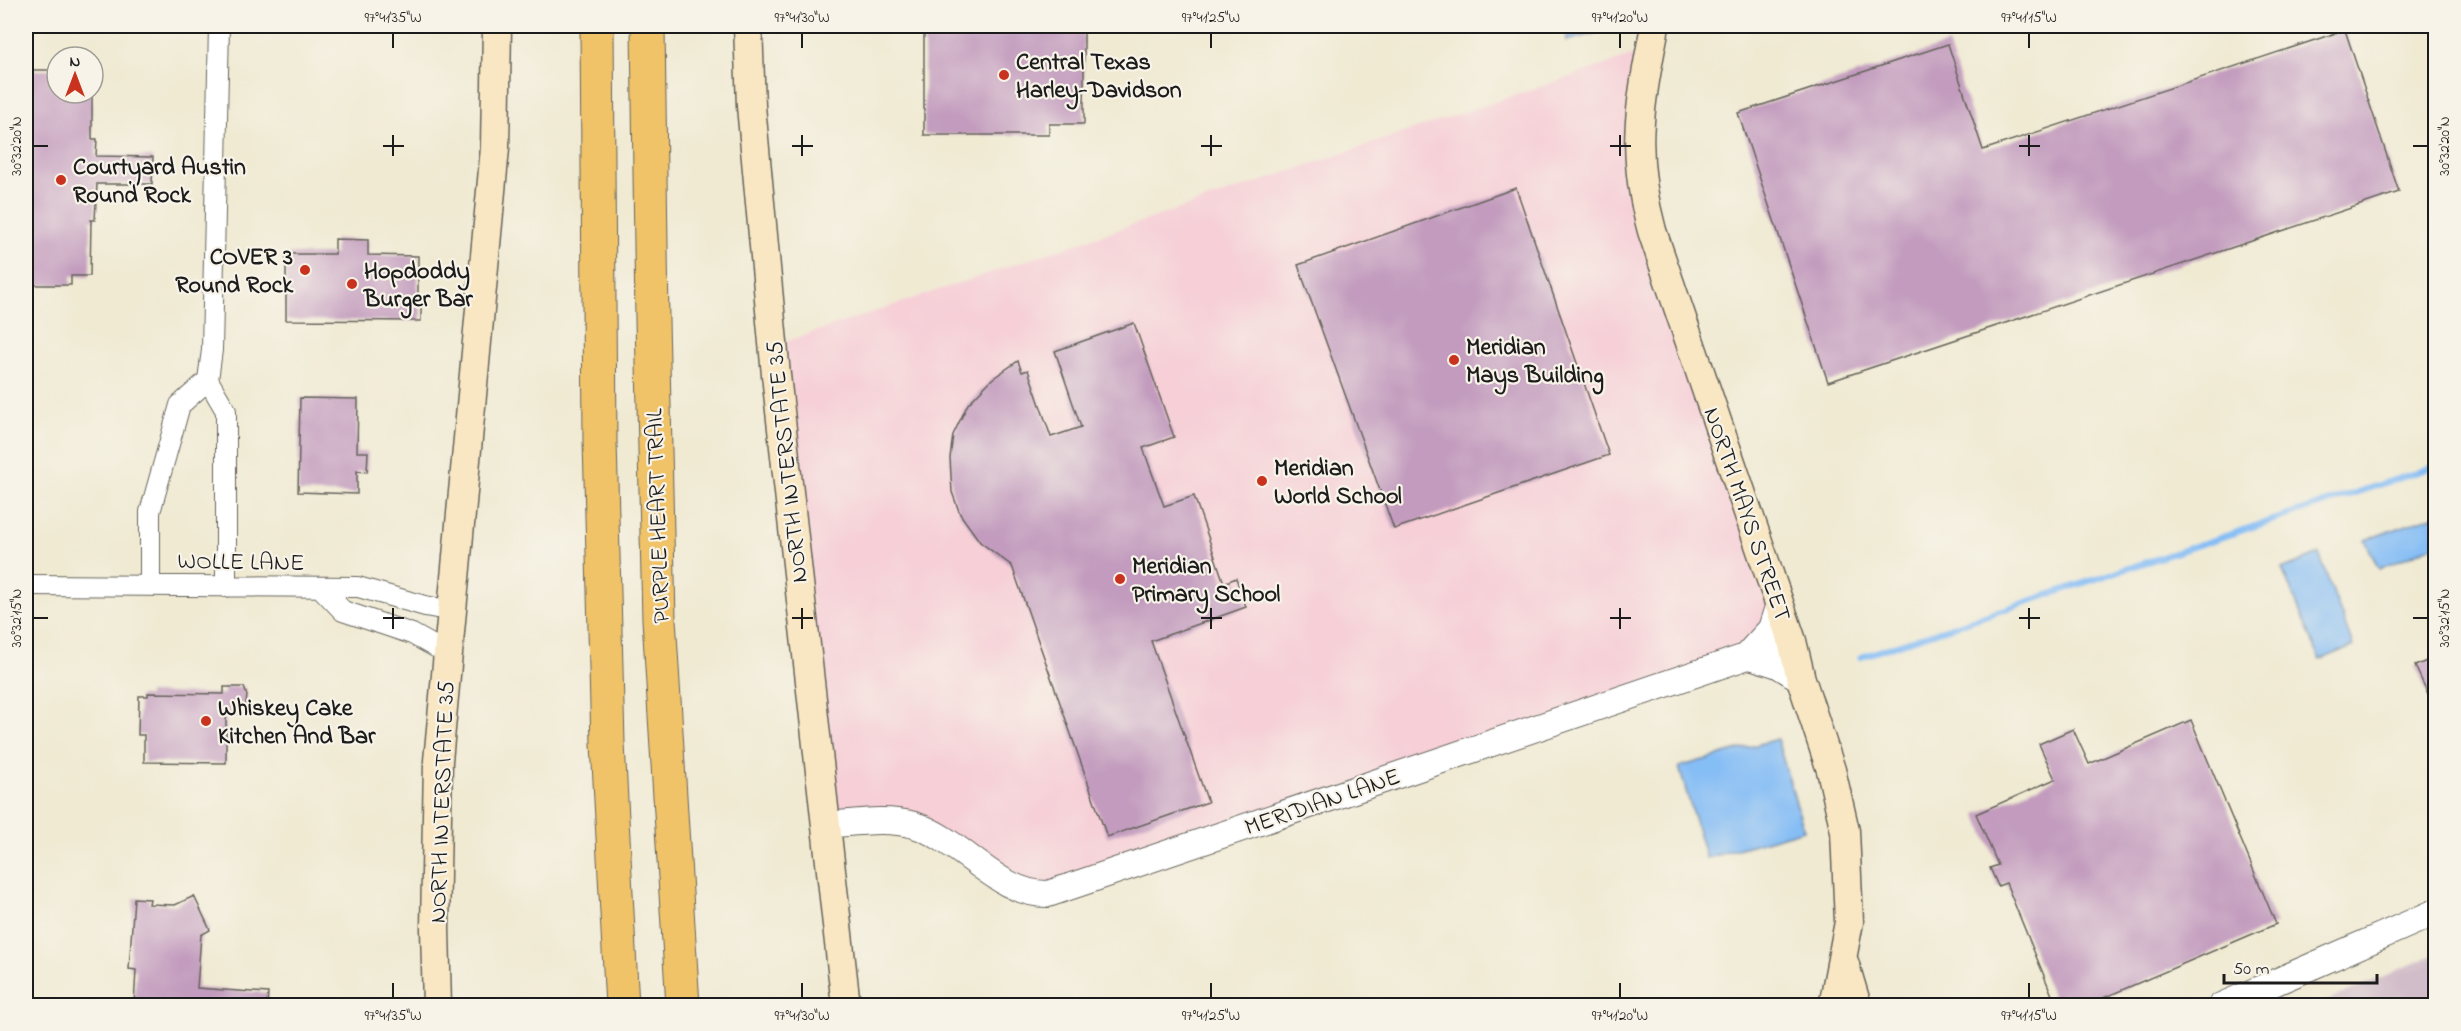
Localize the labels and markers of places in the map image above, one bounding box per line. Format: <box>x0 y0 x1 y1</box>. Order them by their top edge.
place label: Central Texas Harley-Davidson <box>1016 46 1182 110</box>
marker: Central Texas Harley-Davidson <box>997 68 1011 82</box>
place label: Courtyard Austin Round Rock <box>73 151 246 214</box>
marker: Courtyard Austin Round Rock <box>54 173 68 187</box>
place label: COVER 3 Round Rock <box>175 241 293 304</box>
place label: Hopdoddy Burger Bar <box>363 255 473 319</box>
marker: COVER 3 Round Rock <box>298 263 312 277</box>
marker: Hopdoddy Burger Bar <box>345 277 359 291</box>
place label: Meridian Mays Building <box>1466 331 1604 395</box>
marker: Meridian Mays Building <box>1447 353 1461 367</box>
place label: Meridian World School <box>1274 452 1402 515</box>
marker: Meridian World School <box>1255 474 1269 488</box>
place label: Meridian Primary School <box>1132 550 1280 614</box>
marker: Meridian Primary School <box>1113 572 1127 586</box>
place label: Whiskey Cake Kitchen And Bar <box>218 692 376 755</box>
marker: Whiskey Cake Kitchen And Bar <box>199 714 213 728</box>

